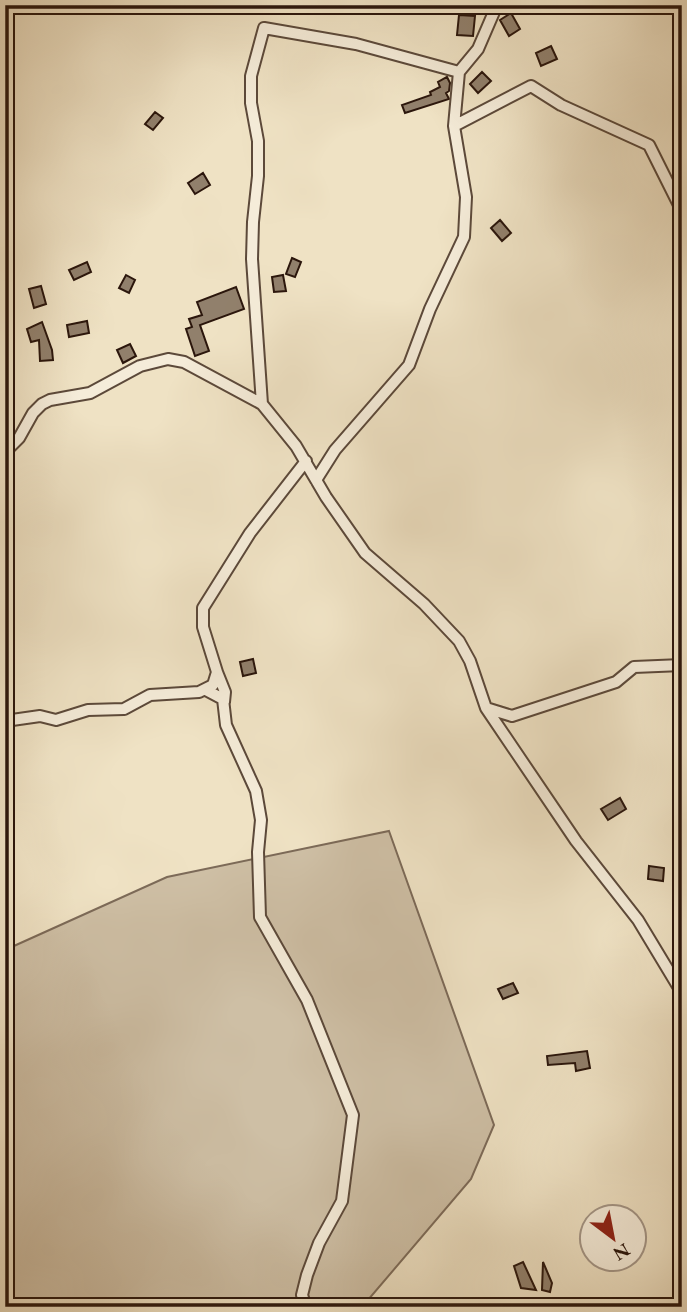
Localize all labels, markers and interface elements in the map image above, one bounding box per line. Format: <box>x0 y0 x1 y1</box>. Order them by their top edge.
north arrow <box>578 1204 648 1274</box>
text: N <box>608 1237 635 1267</box>

